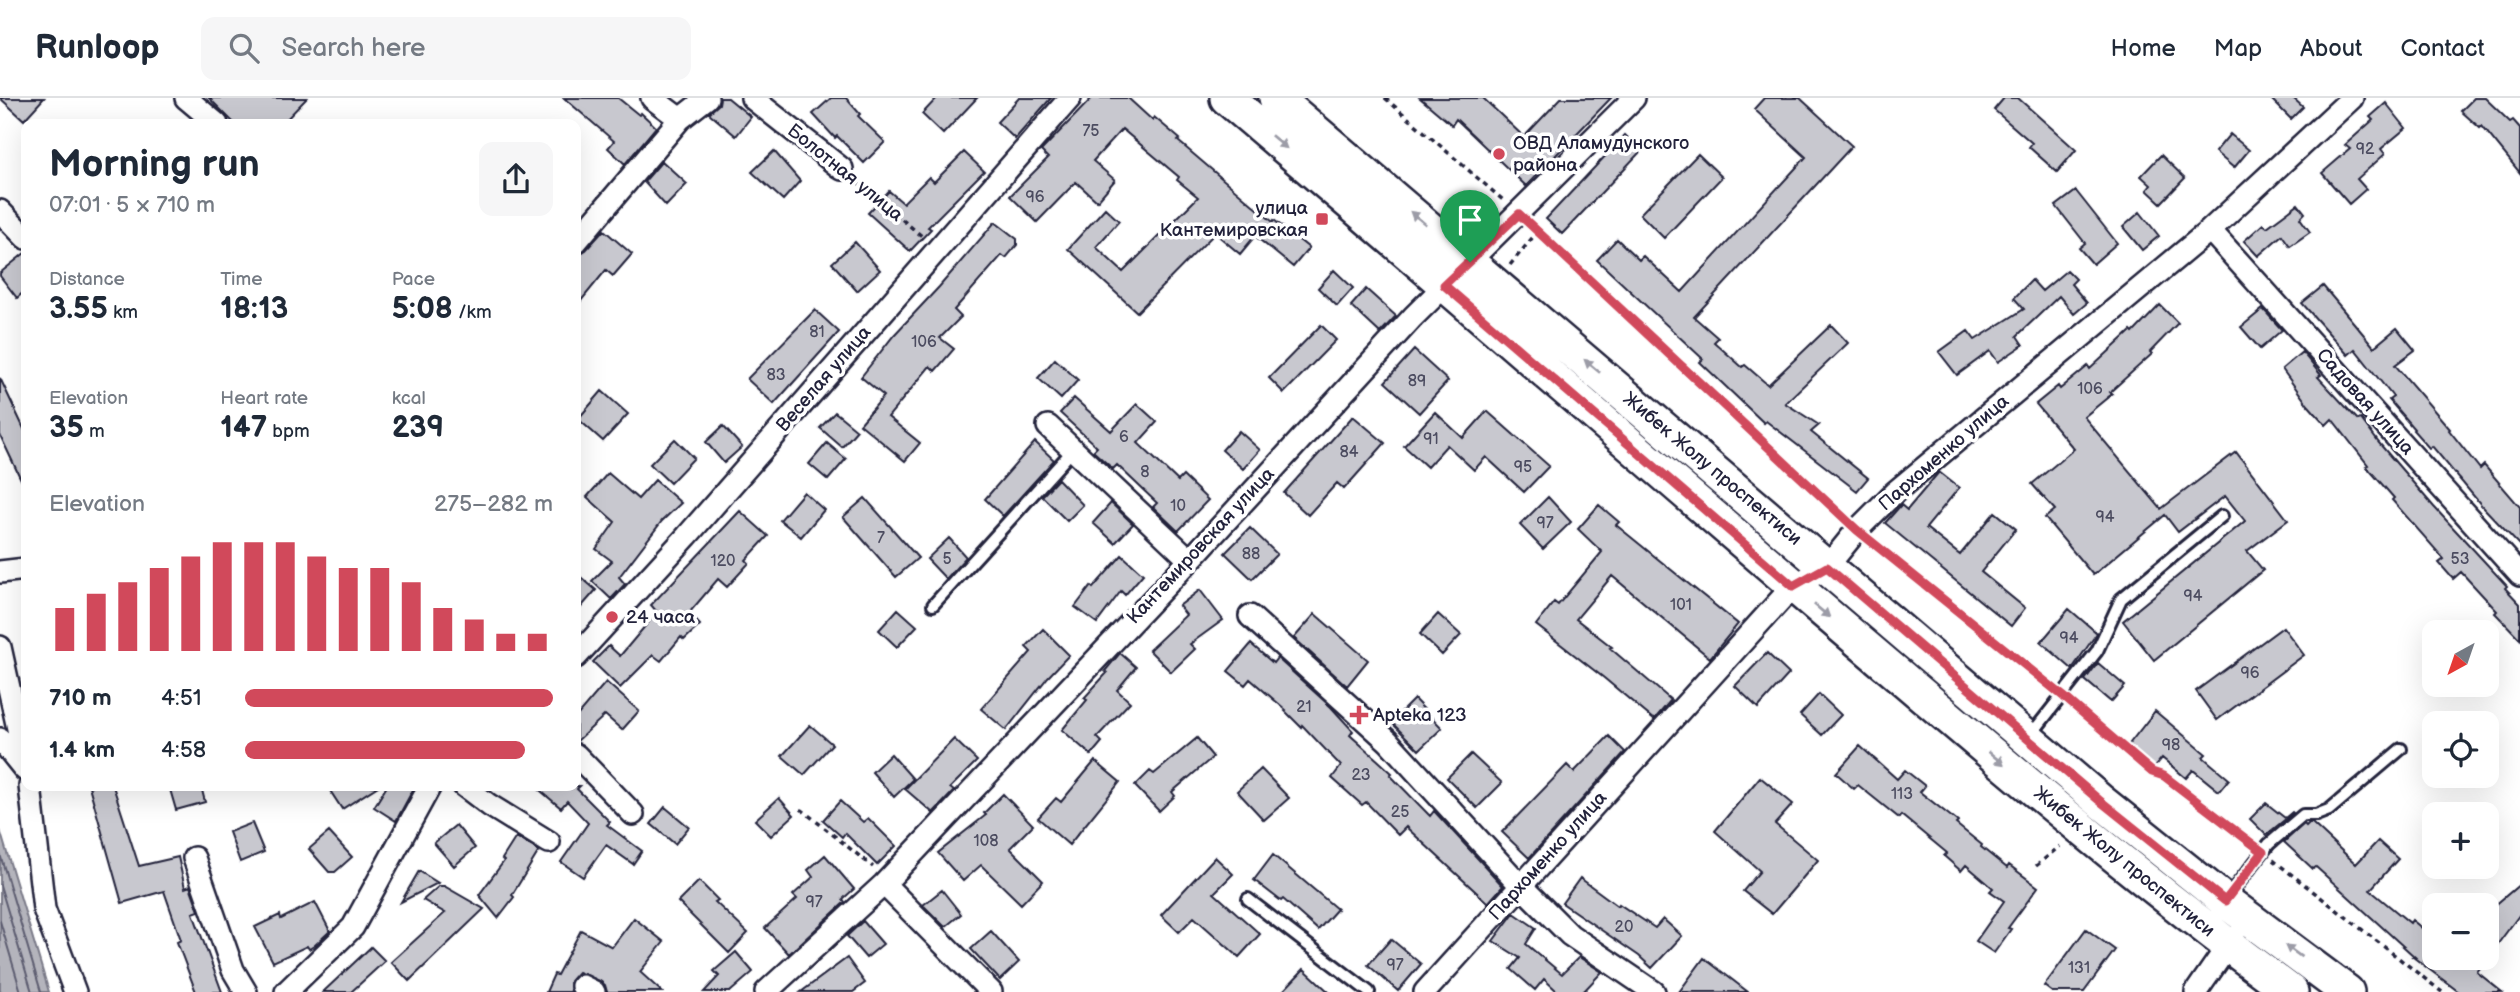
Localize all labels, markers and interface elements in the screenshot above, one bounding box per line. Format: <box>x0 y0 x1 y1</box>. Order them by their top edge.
search box <box>201 17 691 80</box>
text: Runloop <box>35 28 159 68</box>
icon: search <box>225 29 263 67</box>
text: Search here <box>281 33 425 64</box>
text: Home <box>2111 34 2176 63</box>
text: Map <box>2214 34 2262 63</box>
text: About <box>2300 34 2362 63</box>
text: Contact <box>2400 34 2485 63</box>
street label: Болотная улица <box>782 119 908 227</box>
house number: 75 <box>1082 122 1100 141</box>
place label: ОВД Аламудунского района <box>1513 132 1689 177</box>
one-way arrow <box>1270 134 1288 150</box>
house number: 92 <box>2356 140 2375 159</box>
text: Morning run <box>49 142 260 187</box>
button: share <box>479 142 553 216</box>
marker: ОВД Аламудунского района <box>1491 146 1507 162</box>
house number: 96 <box>1025 188 1045 207</box>
pin <box>1440 190 1500 262</box>
text: 07:01 · 5 × 710 m <box>49 191 215 219</box>
place label: улица Кантемировская <box>1160 197 1308 242</box>
icon: arrive <box>1451 201 1489 239</box>
marker: улица Кантемировская <box>1314 211 1330 227</box>
one-way arrow <box>1410 211 1428 226</box>
text: Distance <box>49 268 125 291</box>
text: Time <box>220 268 262 291</box>
text: Pace <box>392 268 435 291</box>
text: 3.55 <box>49 291 108 327</box>
text: 18:13 <box>220 291 288 327</box>
text: 5:08 <box>392 291 453 327</box>
text: km <box>108 301 138 324</box>
text: /km <box>453 301 492 324</box>
street label: Веселая улица <box>772 321 876 437</box>
house number: 81 <box>809 323 825 342</box>
house number: 106 <box>911 333 937 352</box>
street label: Садовая улица <box>2311 344 2419 460</box>
one-way arrow <box>1583 359 1600 374</box>
house number: 83 <box>766 366 786 385</box>
house number: 89 <box>1408 372 1426 391</box>
house number: 106 <box>2077 380 2103 399</box>
text: Elevation <box>49 387 128 410</box>
text: Heart rate <box>220 387 308 410</box>
text: kcal <box>392 387 426 410</box>
street label: Жибек Жолу проспектиси <box>1618 387 1806 551</box>
street label: Пархоменко улица <box>1874 390 2014 516</box>
text: 35 <box>49 410 84 446</box>
text: 147 <box>220 410 267 446</box>
text: 239 <box>392 410 444 446</box>
text: m <box>84 420 105 443</box>
text: bpm <box>267 420 310 443</box>
house number: 6 <box>1119 428 1129 447</box>
house number: 91 <box>1423 430 1439 449</box>
house number: 84 <box>1339 443 1359 462</box>
house number: 95 <box>1514 458 1532 477</box>
street label: Кантемировская улица <box>1122 463 1280 629</box>
house number: 8 <box>1140 463 1150 482</box>
text: Elevation <box>49 490 145 518</box>
text: 275–282 m <box>434 490 553 518</box>
house number: 10 <box>1170 497 1186 516</box>
house number: 94 <box>2095 508 2115 527</box>
house number: 97 <box>1536 514 1554 533</box>
house number: 7 <box>877 529 885 548</box>
house number: 88 <box>1242 545 1260 564</box>
house number: 5 <box>942 550 952 569</box>
house number: 53 <box>2450 550 2470 569</box>
house number: 120 <box>710 552 736 571</box>
house number: 94 <box>2183 587 2203 606</box>
house number: 101 <box>1670 596 1692 615</box>
one-way arrow <box>1813 603 1831 619</box>
place label: 24 часа <box>626 606 695 629</box>
marker: 24 часа <box>604 609 620 625</box>
north arrow <box>2422 620 2499 696</box>
map controls <box>2422 620 2499 970</box>
house number: 94 <box>2059 629 2079 648</box>
house number: 96 <box>2240 664 2260 683</box>
text: 710 m <box>49 684 112 712</box>
text: 4:51 <box>161 684 202 712</box>
house number: 21 <box>1296 698 1312 717</box>
place label: Apteka 123 <box>1373 704 1467 727</box>
marker: Apteka 123 <box>1351 707 1367 723</box>
button: locate <box>2422 711 2499 788</box>
text: 1.4 km <box>49 736 115 764</box>
text: 4:58 <box>161 736 206 764</box>
house number: 98 <box>2162 736 2180 755</box>
one-way arrow <box>1987 750 2005 765</box>
house number: 23 <box>1352 766 1371 785</box>
street label: Жибек Жолу проспектиси <box>2029 782 2219 942</box>
house number: 113 <box>1891 785 1913 804</box>
street label: Пархоменко улица <box>1484 787 1612 925</box>
button: + <box>2422 802 2499 879</box>
house number: 25 <box>1391 803 1409 822</box>
house number: 108 <box>974 832 998 851</box>
house number: 97 <box>805 893 823 912</box>
button: − <box>2422 893 2499 970</box>
house number: 20 <box>1615 918 1633 937</box>
one-way arrow <box>2284 944 2302 959</box>
house number: 97 <box>1386 956 1404 975</box>
house number: 131 <box>2068 959 2090 978</box>

